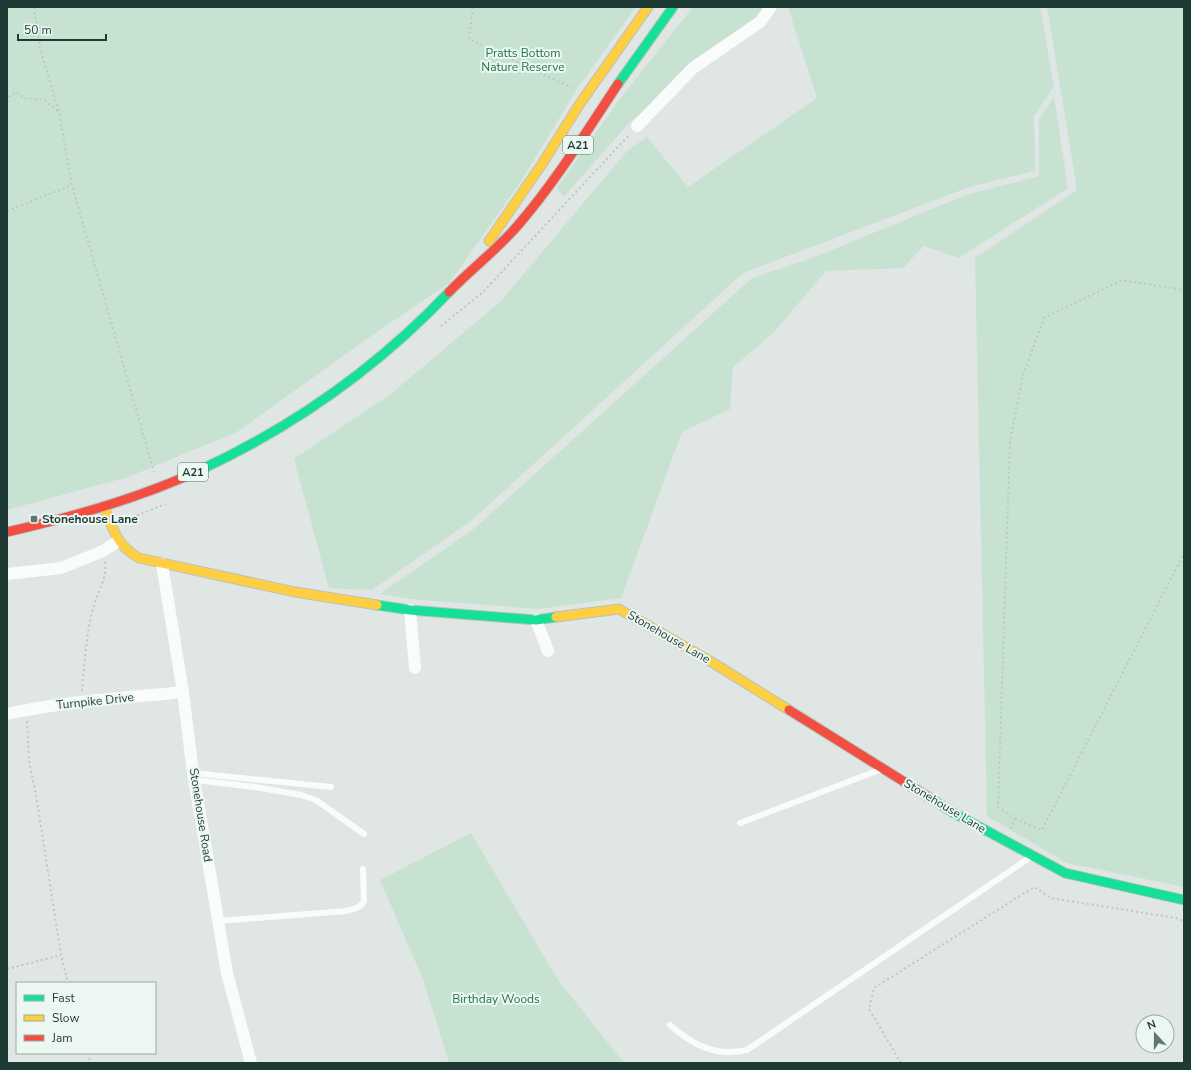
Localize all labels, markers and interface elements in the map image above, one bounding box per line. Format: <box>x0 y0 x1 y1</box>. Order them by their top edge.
scale bar <box>18 16 106 42</box>
text: 50 m <box>24 22 52 38</box>
park label: Pratts Bottom Nature Reserve <box>481 45 565 75</box>
road number: A21 <box>563 136 593 154</box>
road number: A21 <box>178 463 208 481</box>
place label: Stonehouse Lane <box>42 511 138 527</box>
marker: Stonehouse Lane <box>29 514 39 524</box>
street label: Stonehouse Lane <box>625 607 713 667</box>
street label: Turnpike Drive <box>55 689 135 713</box>
street label: Stonehouse Road <box>186 767 216 863</box>
street label: Stonehouse Lane <box>901 775 989 837</box>
legend <box>16 982 156 1054</box>
text: Fast <box>52 990 75 1006</box>
park label: Birthday Woods <box>452 991 540 1007</box>
text: Slow <box>52 1010 80 1026</box>
north arrow <box>1135 1014 1175 1054</box>
text: N <box>1145 1017 1158 1034</box>
text: Jam <box>51 1030 73 1046</box>

